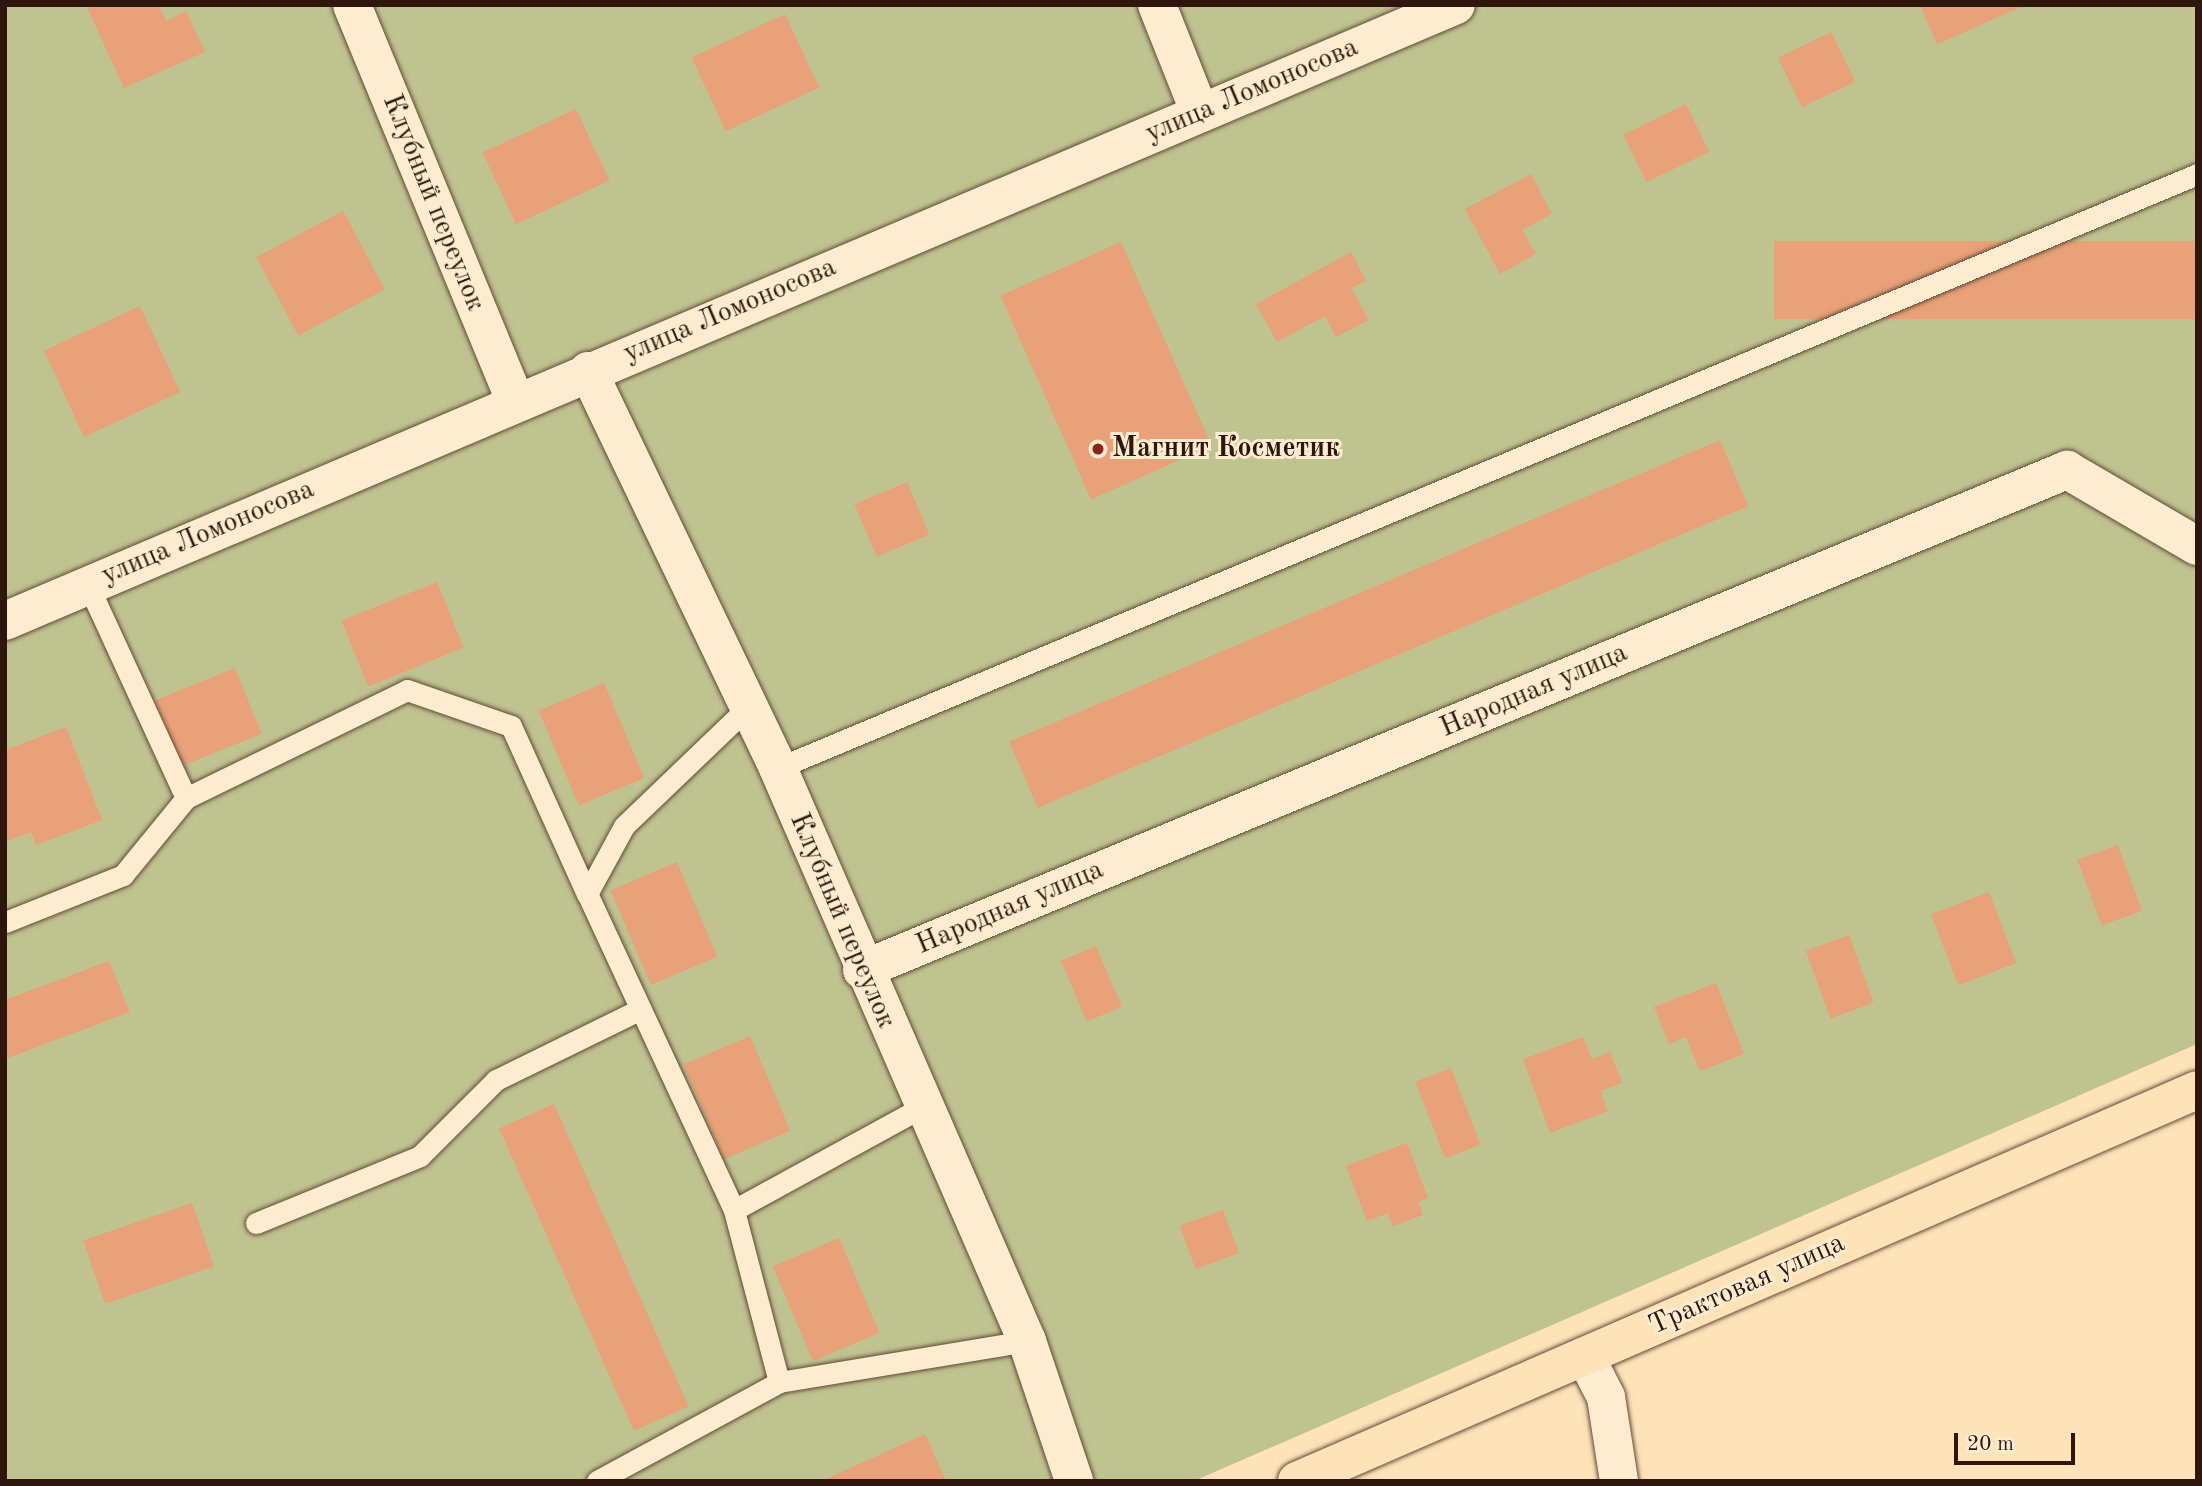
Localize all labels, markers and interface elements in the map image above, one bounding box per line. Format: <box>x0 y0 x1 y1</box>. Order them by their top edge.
street label: улица Ломоносова <box>1141 31 1363 151</box>
street label: Клубный переулок <box>374 90 492 316</box>
street label: улица Ломоносова <box>619 251 841 371</box>
place label: Магнит Косметик <box>1112 432 1340 466</box>
marker: Магнит Косметик <box>1090 441 1106 457</box>
street label: улица Ломоносова <box>97 473 319 593</box>
street label: Народная улица <box>1435 636 1633 746</box>
street label: Клубный переулок <box>781 808 903 1034</box>
street label: Народная улица <box>911 853 1109 963</box>
street label: Трактовая улица <box>1644 1227 1850 1343</box>
scale bar <box>1957 1420 2078 1464</box>
text: 20 m <box>1967 1434 2014 1455</box>

